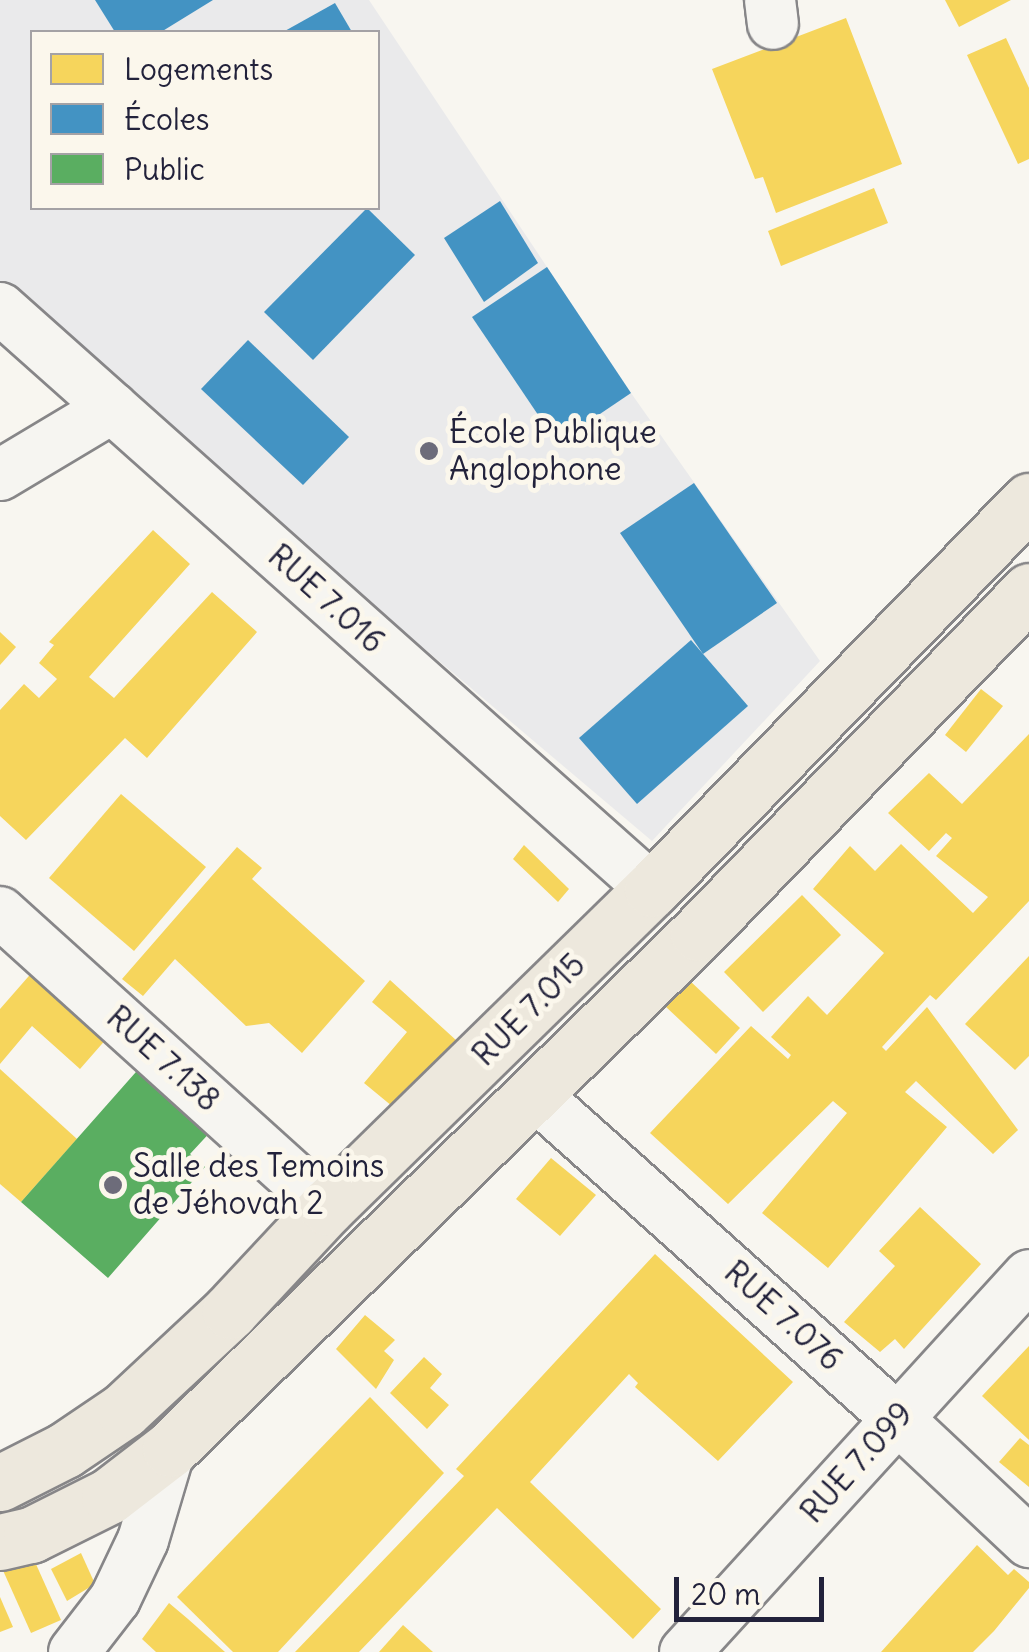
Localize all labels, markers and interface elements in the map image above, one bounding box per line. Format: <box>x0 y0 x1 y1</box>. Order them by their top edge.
legend <box>30 30 380 210</box>
text: Logements <box>124 50 273 88</box>
text: Écoles <box>124 100 210 138</box>
text: Public <box>124 150 205 188</box>
place label: École Publique Anglophone <box>449 414 657 489</box>
marker: École Publique Anglophone <box>418 440 440 462</box>
street label: RUE 7.016 <box>260 537 392 661</box>
street label: RUE 7.015 <box>465 946 593 1074</box>
street label: RUE 7.138 <box>99 998 227 1120</box>
place label: Salle des Temoins de Jéhovah 2 <box>133 1148 384 1223</box>
marker: Salle des Temoins de Jéhovah 2 <box>102 1174 124 1196</box>
street label: RUE 7.076 <box>716 1253 850 1379</box>
street label: RUE 7.099 <box>793 1395 921 1531</box>
scale bar <box>679 1557 829 1619</box>
text: 20 m <box>691 1575 761 1613</box>

